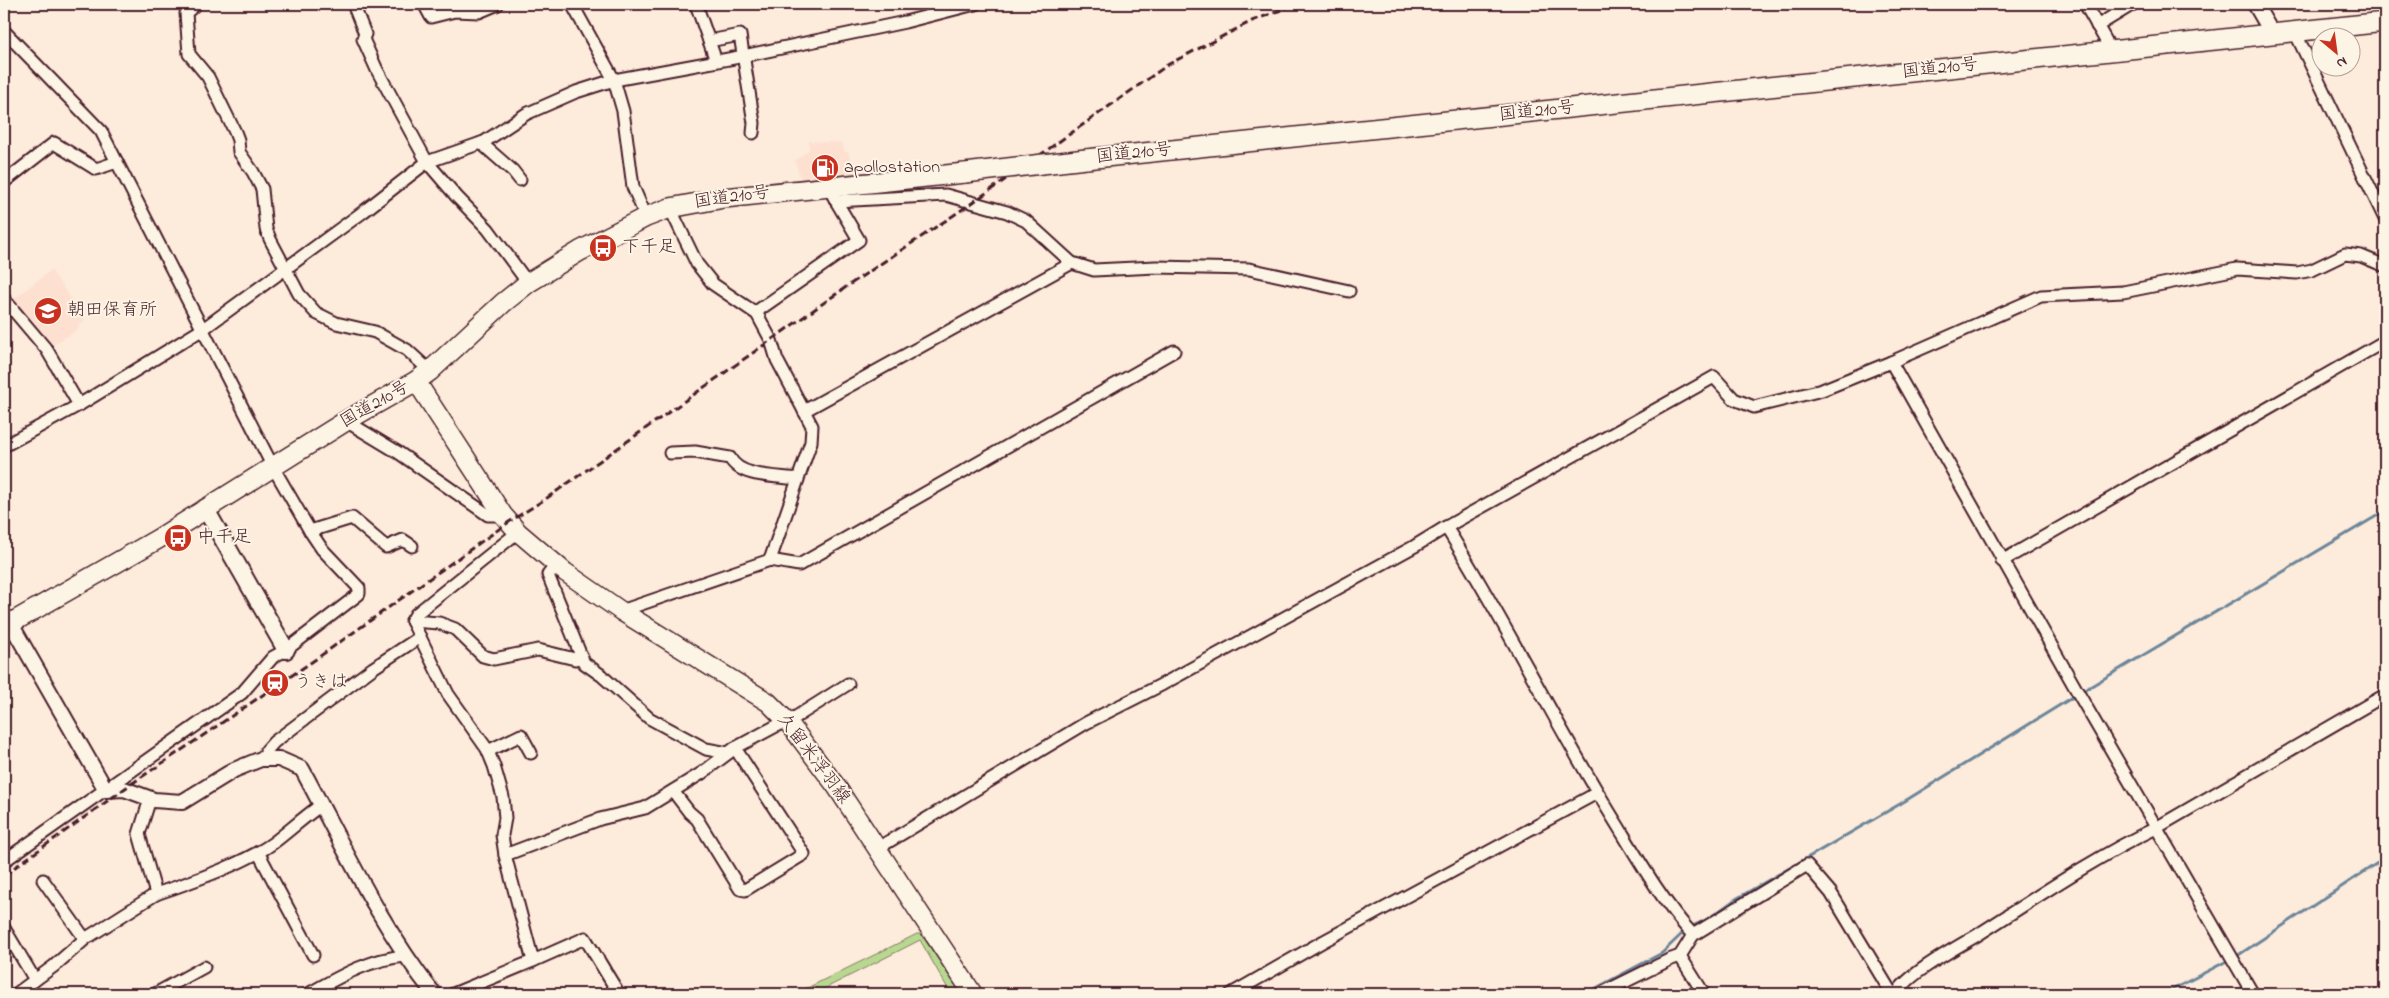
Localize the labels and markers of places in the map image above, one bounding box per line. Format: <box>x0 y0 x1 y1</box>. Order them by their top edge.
fuel station icon: apollostation <box>810 153 840 183</box>
place label: apollostation <box>844 155 940 181</box>
bus stop icon: 下千足 <box>588 233 618 263</box>
place label: 下千足 <box>622 235 676 261</box>
school or university icon: 朝田保育所 <box>33 296 63 326</box>
place label: 朝田保育所 <box>67 298 157 324</box>
bus stop icon: 中千足 <box>163 523 193 553</box>
place label: 中千足 <box>197 525 251 551</box>
station icon: うきは <box>260 668 290 698</box>
place label: うきは <box>294 670 348 696</box>

